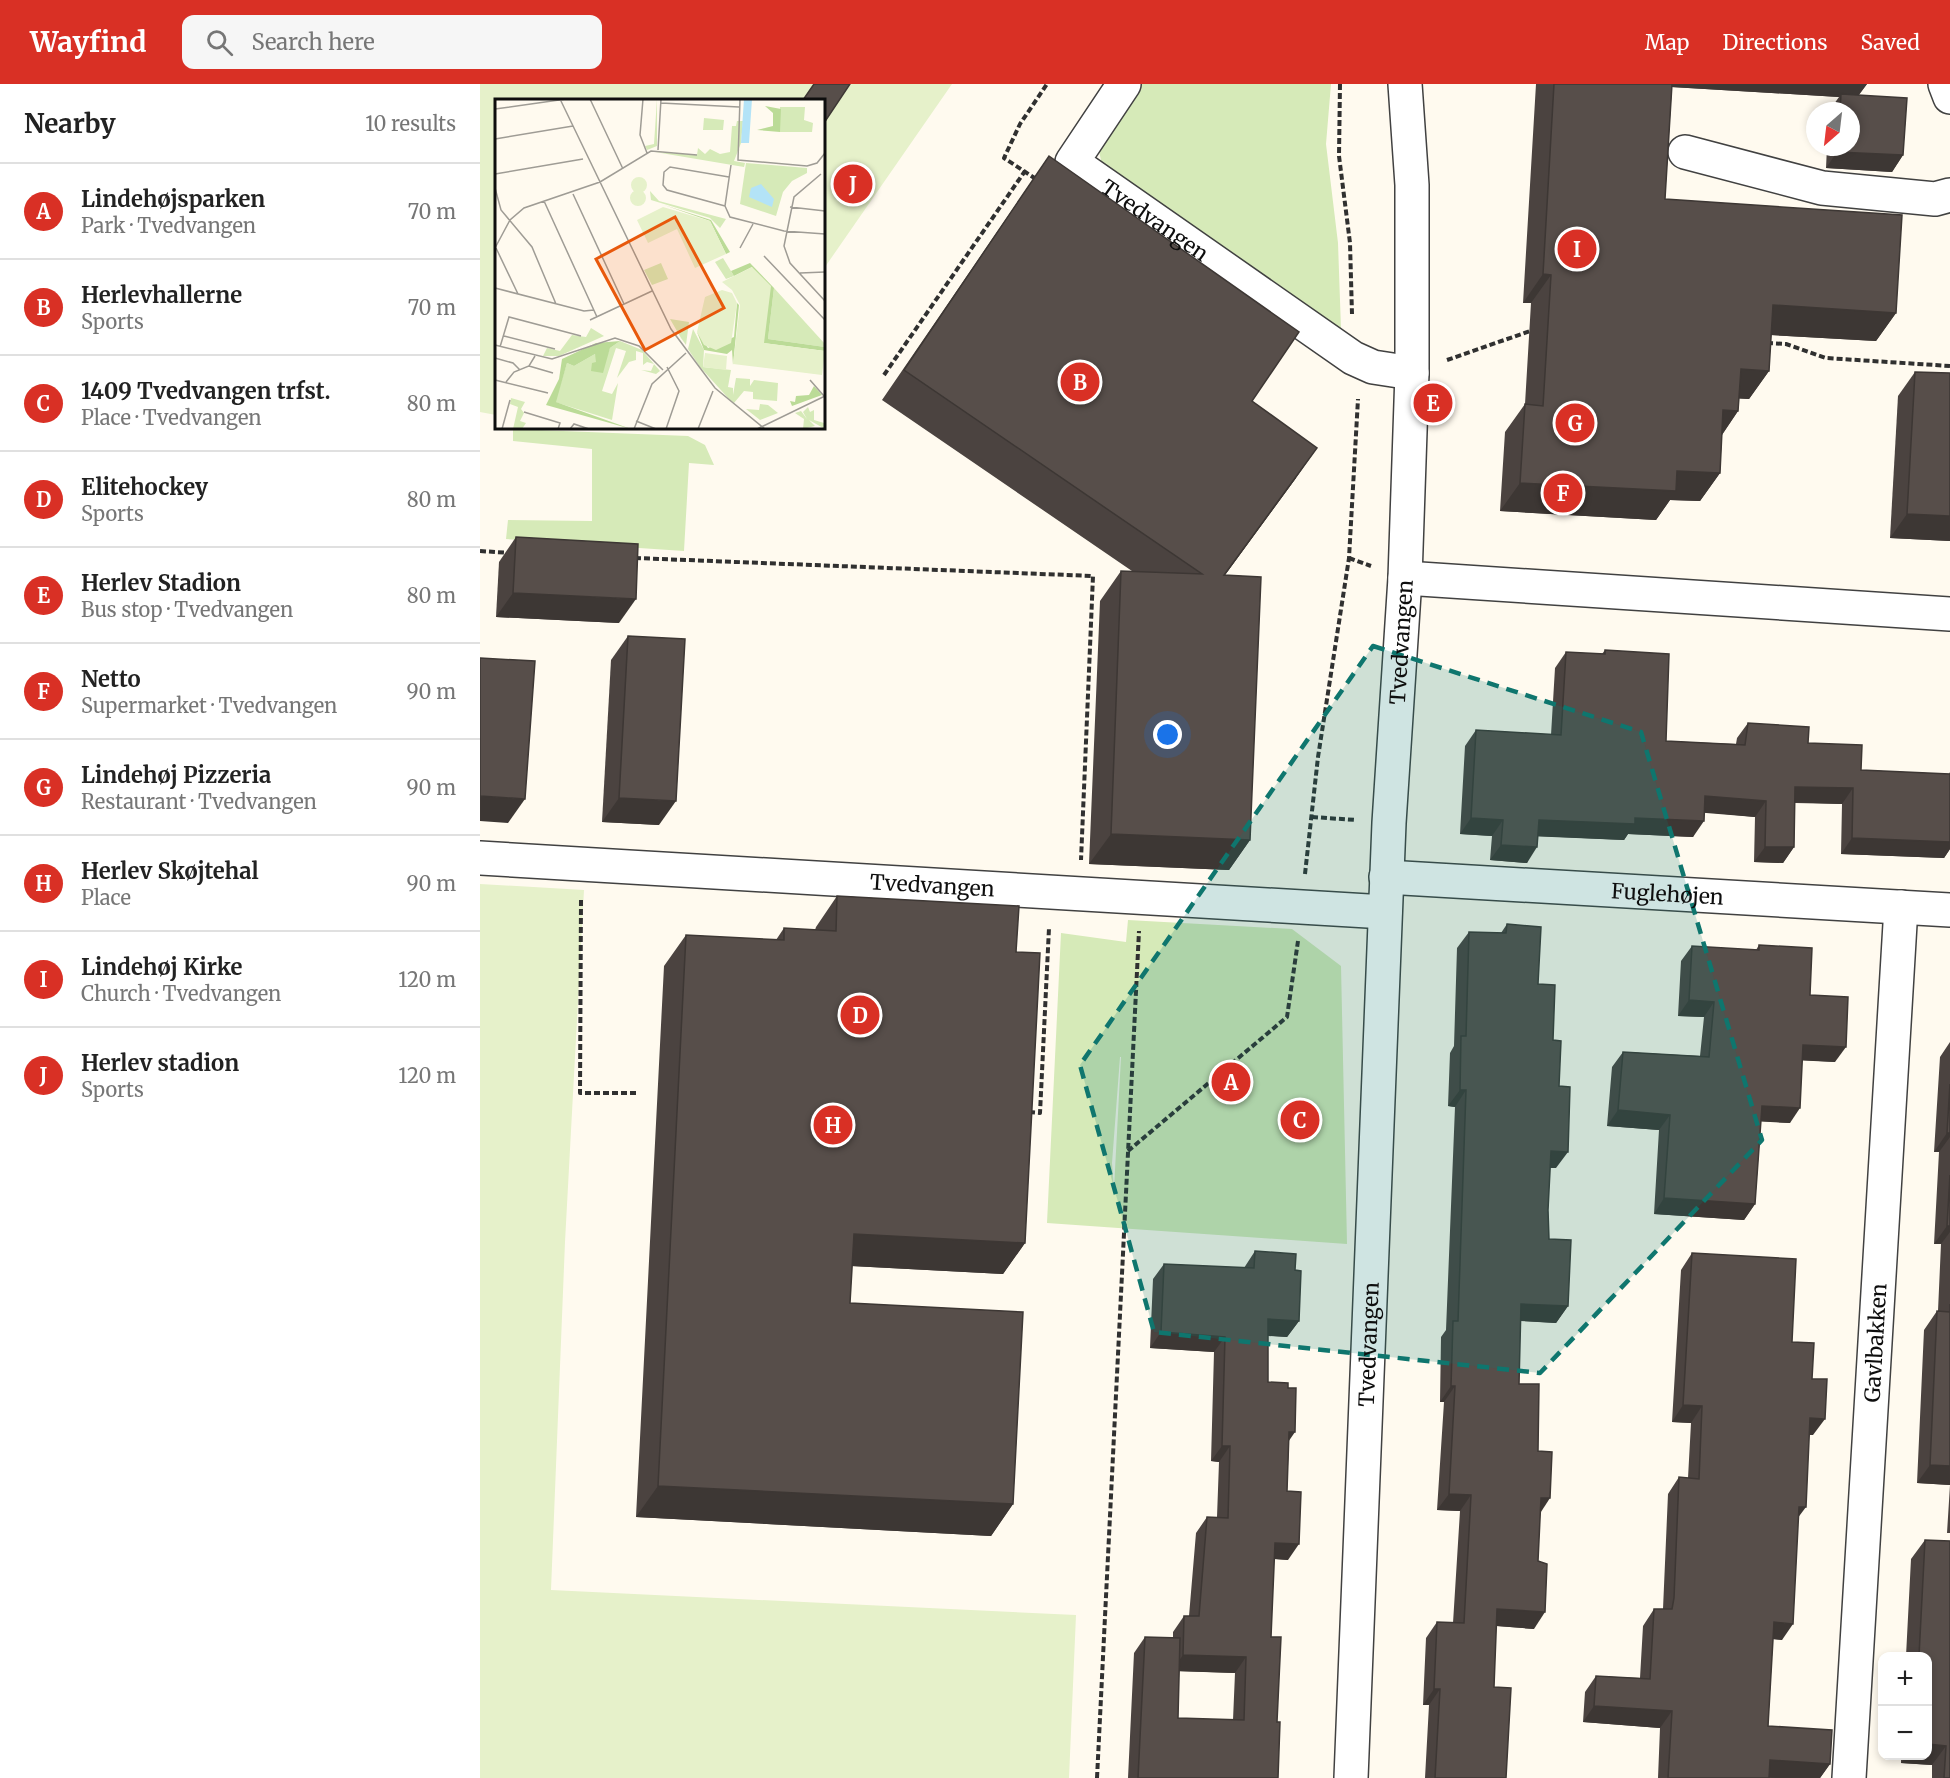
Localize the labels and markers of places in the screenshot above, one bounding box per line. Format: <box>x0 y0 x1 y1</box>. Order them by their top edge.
pin: J <box>834 162 872 206</box>
pin: I <box>1558 226 1596 272</box>
pin: B <box>1060 360 1100 404</box>
pin: E <box>1414 380 1452 426</box>
pin: G <box>1556 400 1594 446</box>
pin: F <box>1544 470 1582 516</box>
pin: D <box>840 992 880 1038</box>
pin: A <box>1212 1060 1251 1104</box>
pin: C <box>1280 1098 1320 1142</box>
pin: H <box>814 1102 852 1148</box>

